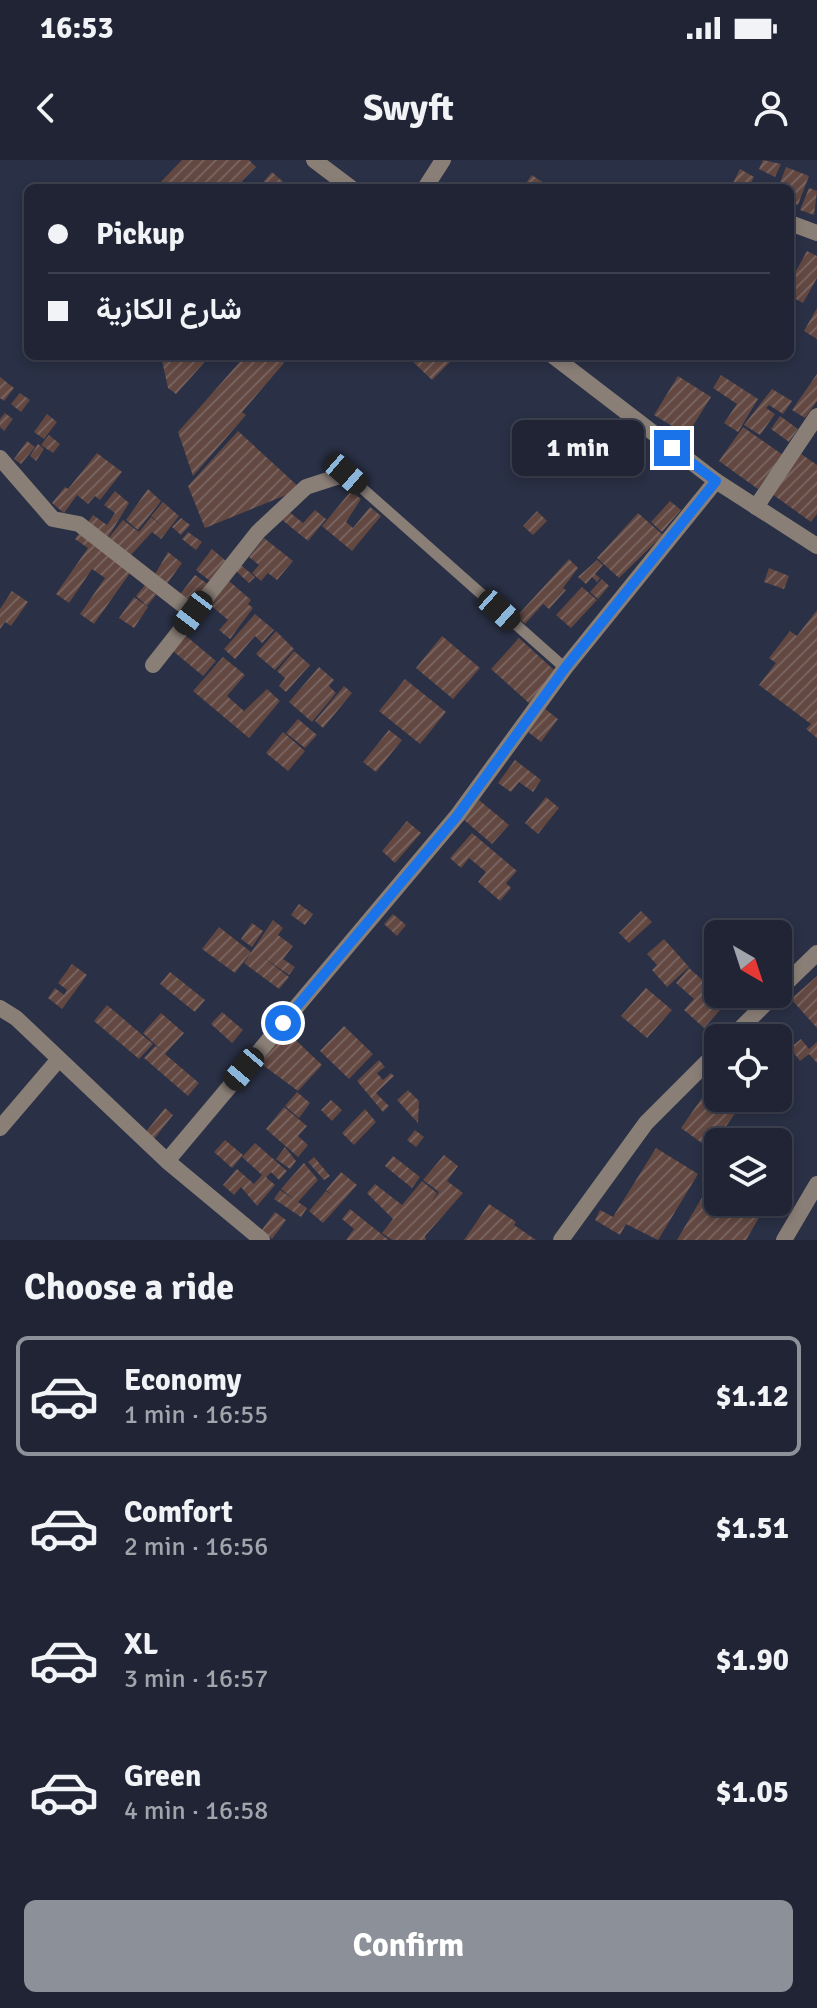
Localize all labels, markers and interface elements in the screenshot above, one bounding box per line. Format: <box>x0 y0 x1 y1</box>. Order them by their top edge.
text: 16:53 <box>40 10 114 47</box>
icon: back <box>24 86 68 130</box>
text: Swyft <box>363 86 454 131</box>
icon: person <box>749 86 793 130</box>
text: Pickup <box>96 216 185 253</box>
text: شارع الكازية <box>96 291 242 328</box>
callout: 1 min <box>512 420 644 476</box>
route end <box>654 430 690 466</box>
text: 1 min <box>547 432 609 464</box>
car <box>320 449 372 499</box>
car <box>473 585 525 635</box>
car <box>169 587 217 639</box>
north arrow <box>704 920 792 1008</box>
map controls <box>704 920 792 1216</box>
route start <box>265 1005 301 1041</box>
button: locate <box>704 1024 792 1112</box>
car <box>219 1043 269 1095</box>
button: layers <box>704 1128 792 1216</box>
text: Choose a ride <box>24 1265 234 1310</box>
icon: car <box>28 1360 100 1432</box>
text: Economy <box>124 1362 241 1399</box>
text: $1.12 <box>716 1378 789 1415</box>
text: 1 min · 16:55 <box>124 1399 268 1431</box>
icon: car <box>28 1492 100 1564</box>
text: Comfort <box>124 1494 233 1531</box>
text: $1.51 <box>716 1510 789 1547</box>
text: 2 min · 16:56 <box>124 1531 268 1563</box>
icon: car <box>28 1624 100 1696</box>
text: XL <box>124 1626 158 1663</box>
text: $1.90 <box>716 1642 789 1679</box>
text: 3 min · 16:57 <box>124 1663 268 1695</box>
icon: car <box>28 1756 100 1828</box>
text: Green <box>124 1758 201 1795</box>
text: $1.05 <box>716 1774 789 1811</box>
text: 4 min · 16:58 <box>124 1795 268 1827</box>
button: Confirm <box>24 1900 793 1992</box>

